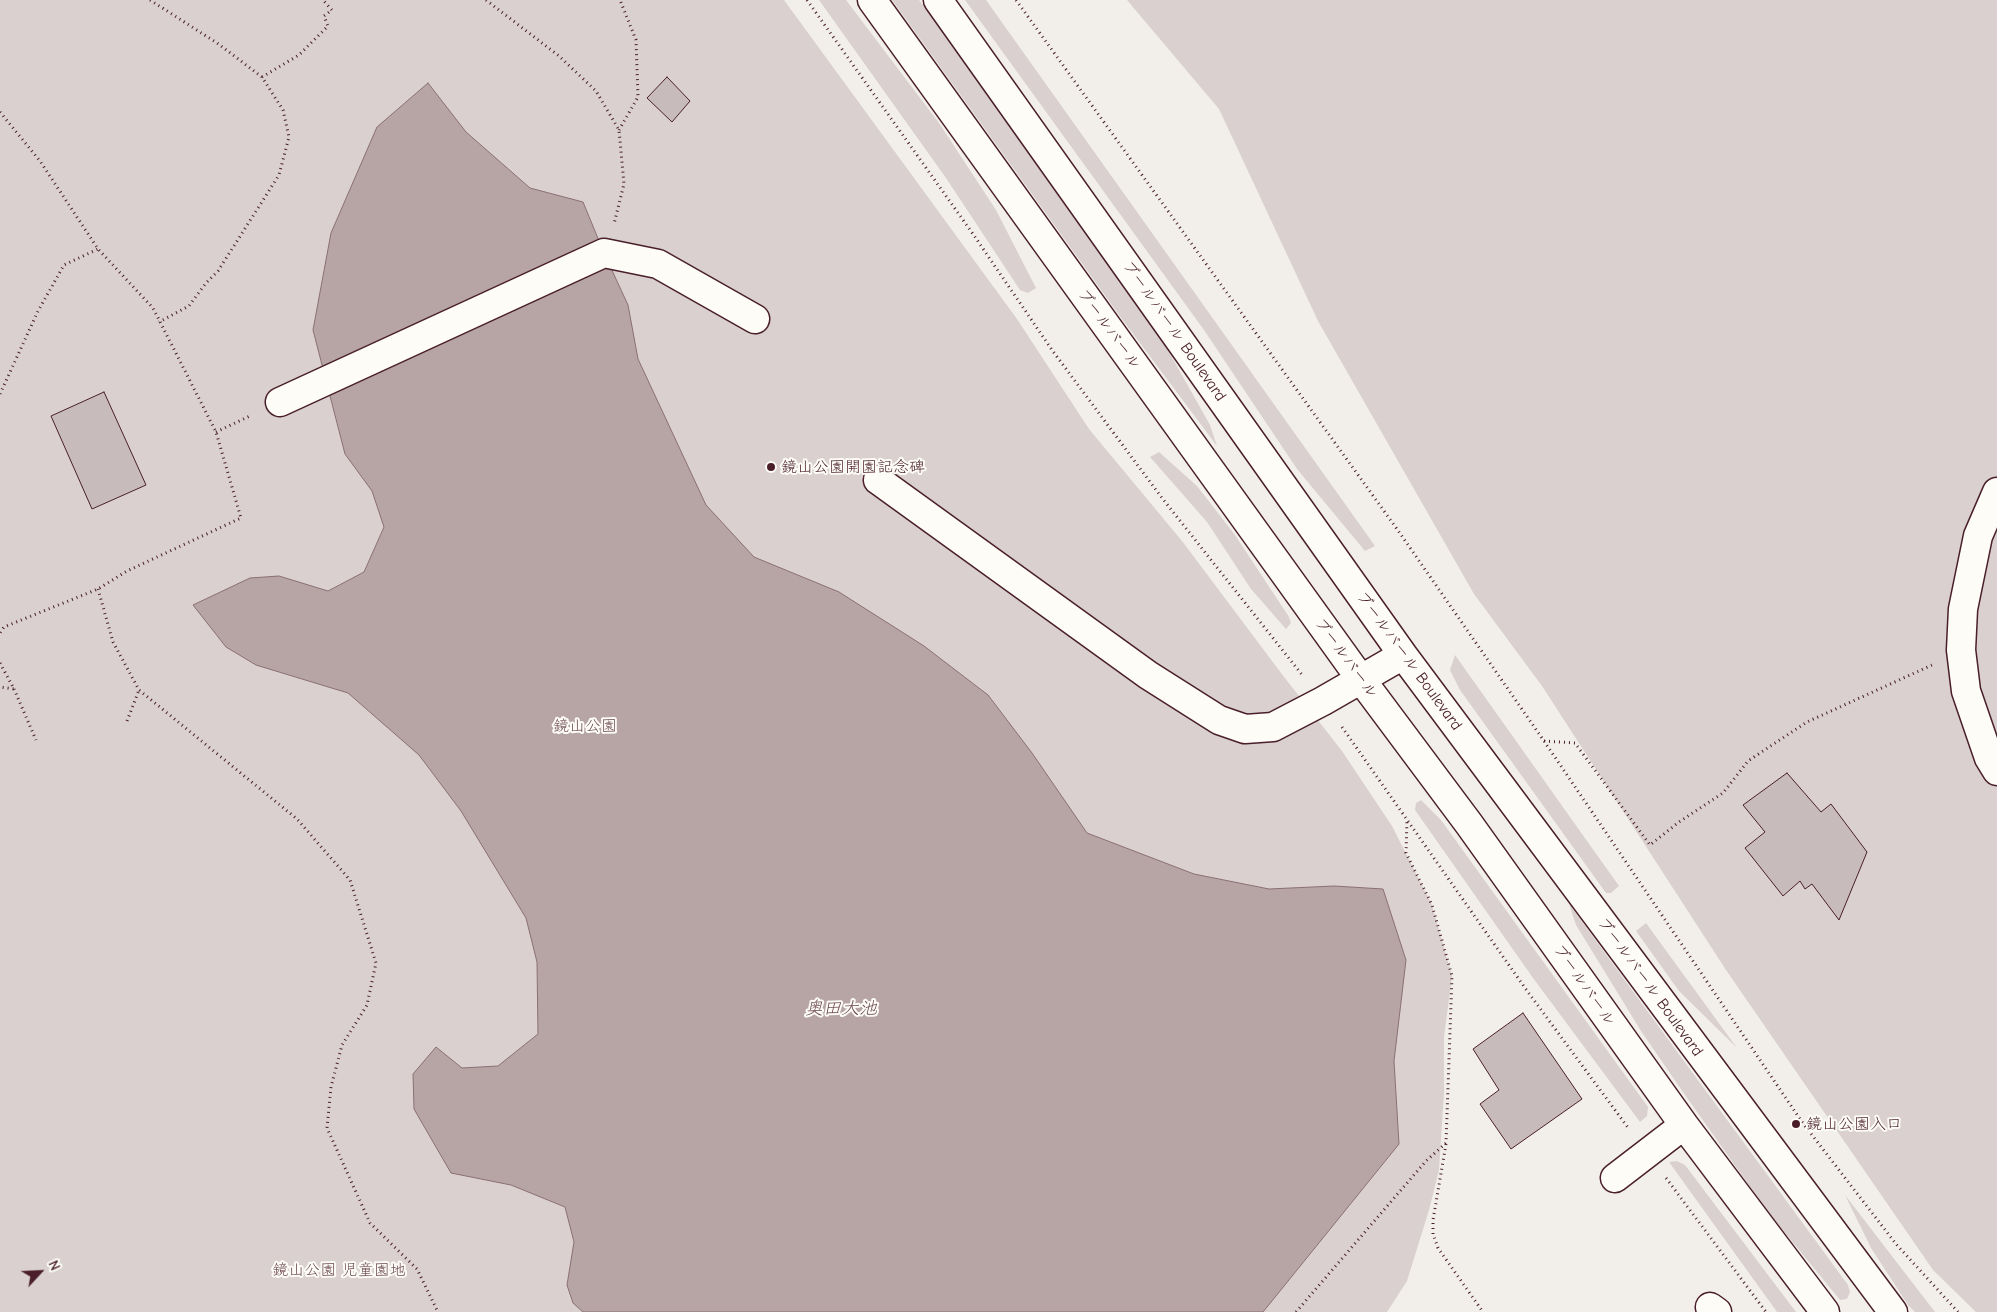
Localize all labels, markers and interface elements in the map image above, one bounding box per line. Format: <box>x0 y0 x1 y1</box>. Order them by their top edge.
street label: ブールバール Boulevard <box>1118 257 1230 405</box>
street label: ブールバール <box>1073 285 1145 373</box>
place label: 鏡山公園開園記念碑 <box>781 457 925 477</box>
marker: 鏡山公園開園記念碑 <box>765 461 777 473</box>
street label: ブールバール Boulevard <box>1352 588 1466 734</box>
street label: ブールバール <box>1310 614 1382 702</box>
park label: 鏡山公園 <box>553 716 617 736</box>
street label: ブールバール Boulevard <box>1593 914 1707 1060</box>
street label: ブールバール <box>1549 941 1619 1029</box>
water label: 奥田大池 <box>805 998 877 1020</box>
place label: 鏡山公園入口 <box>1806 1114 1902 1134</box>
marker: 鏡山公園入口 <box>1790 1118 1802 1130</box>
north arrow <box>15 1247 65 1297</box>
text: N <box>44 1258 64 1273</box>
park label: 鏡山公園 児童園地 <box>272 1260 406 1280</box>

